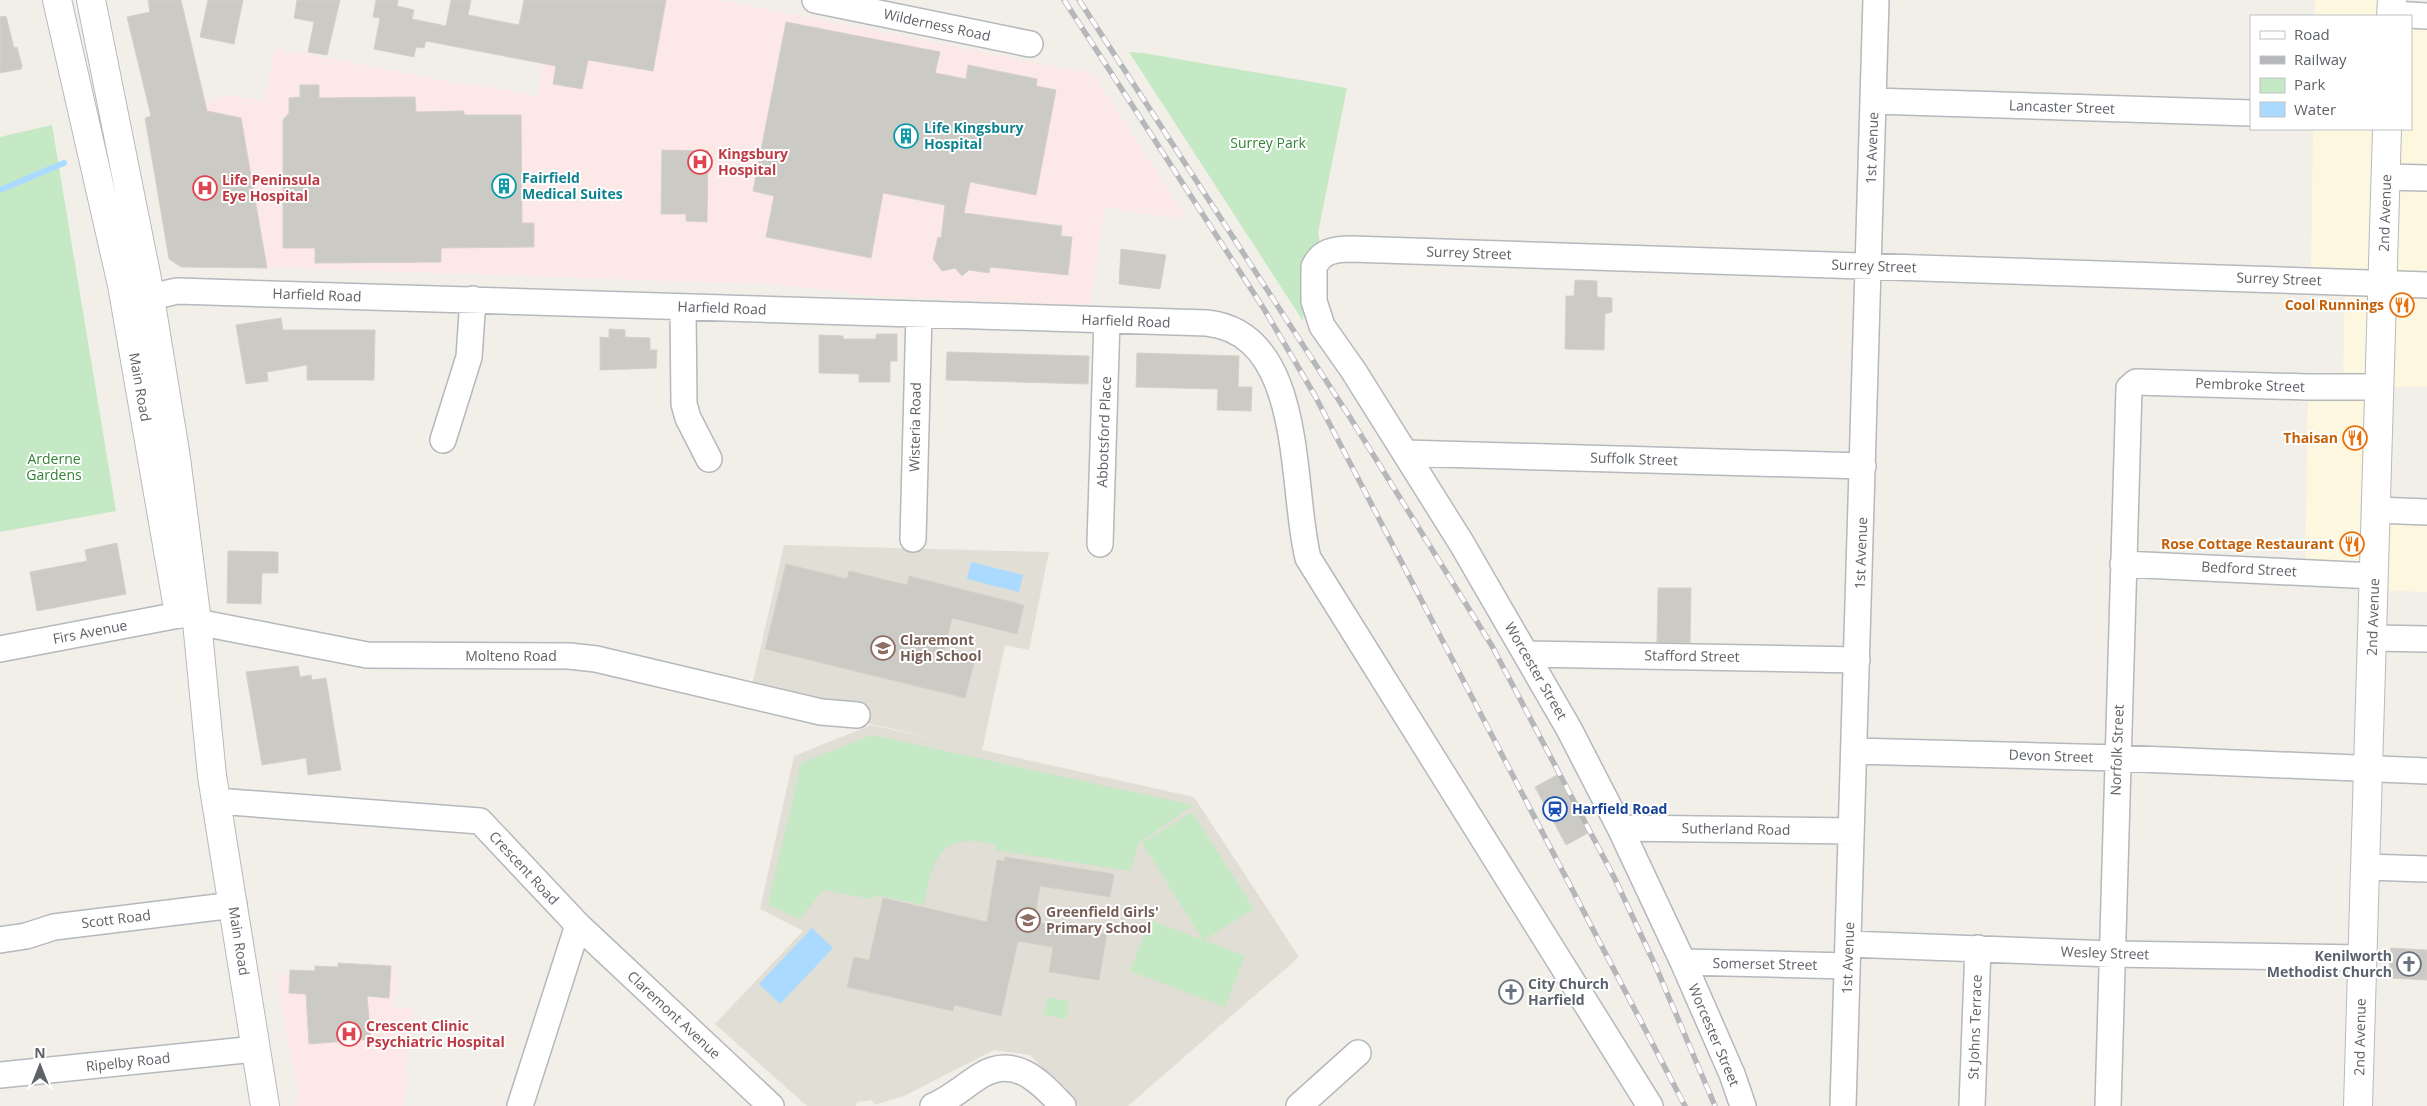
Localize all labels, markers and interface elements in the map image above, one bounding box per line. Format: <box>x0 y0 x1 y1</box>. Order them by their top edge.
street label: Wilderness Road <box>882 4 992 45</box>
legend <box>2250 15 2412 130</box>
text: Road <box>2294 24 2330 44</box>
text: Railway <box>2294 49 2347 69</box>
text: Park <box>2294 74 2325 94</box>
street label: Lancaster Street <box>2009 95 2115 118</box>
text: Water <box>2294 99 2336 119</box>
street label: 1st Avenue <box>1861 112 1882 184</box>
place label: Life Kingsbury Hospital <box>924 118 1024 153</box>
building icon: Life Kingsbury Hospital <box>893 123 919 149</box>
park label: Surrey Park <box>1230 133 1306 152</box>
place label: Kingsbury Hospital <box>718 144 788 179</box>
hospital icon: Kingsbury Hospital <box>687 149 713 175</box>
place label: Fairfield Medical Suites <box>522 168 623 203</box>
place label: Life Peninsula Eye Hospital <box>222 170 320 205</box>
building icon: Fairfield Medical Suites <box>491 173 517 199</box>
street label: 2nd Avenue <box>2374 174 2395 252</box>
hospital icon: Life Peninsula Eye Hospital <box>192 175 218 201</box>
street label: Surrey Street <box>1426 242 1512 263</box>
street label: Surrey Street <box>1831 255 1917 276</box>
street label: Surrey Street <box>2236 268 2322 289</box>
street label: Harfield Road <box>272 283 362 306</box>
restaurant icon: Cool Runnings <box>2389 292 2415 318</box>
place label: Cool Runnings <box>2285 295 2384 314</box>
street label: Harfield Road <box>677 296 767 319</box>
street label: Harfield Road <box>1081 309 1171 332</box>
street label: Main Road <box>125 351 156 423</box>
street label: Pembroke Street <box>2195 373 2305 396</box>
street label: Abbotsford Place <box>1092 376 1115 488</box>
street label: Wisteria Road <box>904 382 925 472</box>
restaurant icon: Thaisan <box>2342 425 2368 451</box>
place label: Thaisan <box>2283 428 2338 447</box>
street label: Suffolk Street <box>1590 447 1678 470</box>
park label: Arderne Gardens <box>26 449 82 484</box>
street label: 1st Avenue <box>1850 517 1871 589</box>
restaurant icon: Rose Cottage Restaurant <box>2339 531 2365 557</box>
place label: Rose Cottage Restaurant <box>2161 534 2334 553</box>
street label: Bedford Street <box>2201 557 2297 580</box>
street label: 2nd Avenue <box>2362 578 2383 656</box>
street label: Firs Avenue <box>51 615 129 648</box>
street label: Worcester Street <box>1501 619 1572 723</box>
place label: Claremont High School <box>900 630 981 665</box>
school or university icon: Claremont High School <box>870 635 896 661</box>
street label: Stafford Street <box>1644 645 1740 666</box>
street label: Molteno Road <box>465 646 557 665</box>
street label: Norfolk Street <box>2105 704 2128 796</box>
street label: Devon Street <box>2008 745 2094 766</box>
station icon: Harfield Road <box>1542 796 1568 822</box>
place label: Harfield Road <box>1572 799 1667 818</box>
street label: Sutherland Road <box>1681 818 1791 839</box>
street label: Crescent Road <box>485 827 563 909</box>
place label: Greenfield Girls' Primary School <box>1046 902 1159 937</box>
street label: Scott Road <box>80 905 152 932</box>
street label: Main Road <box>225 905 254 977</box>
school or university icon: Greenfield Girls' Primary School <box>1015 907 1041 933</box>
street label: 1st Avenue <box>1837 922 1858 994</box>
street label: Wesley Street <box>2060 941 2150 964</box>
place label: Kenilworth Methodist Church <box>2267 946 2392 981</box>
church icon: Kenilworth Methodist Church <box>2396 951 2422 977</box>
street label: Somerset Street <box>1712 953 1818 974</box>
street label: Claremont Avenue <box>624 966 725 1063</box>
place label: City Church Harfield <box>1528 974 1609 1009</box>
street label: St Johns Terrace <box>1963 974 1986 1080</box>
church icon: City Church Harfield <box>1498 979 1524 1005</box>
street label: Worcester Street <box>1684 981 1745 1089</box>
street label: 2nd Avenue <box>2349 998 2370 1076</box>
place label: Crescent Clinic Psychiatric Hospital <box>366 1016 505 1051</box>
hospital icon: Crescent Clinic Psychiatric Hospital <box>336 1021 362 1047</box>
north arrow <box>15 1041 65 1091</box>
text: N <box>34 1043 46 1062</box>
street label: Ripelby Road <box>85 1048 171 1075</box>

